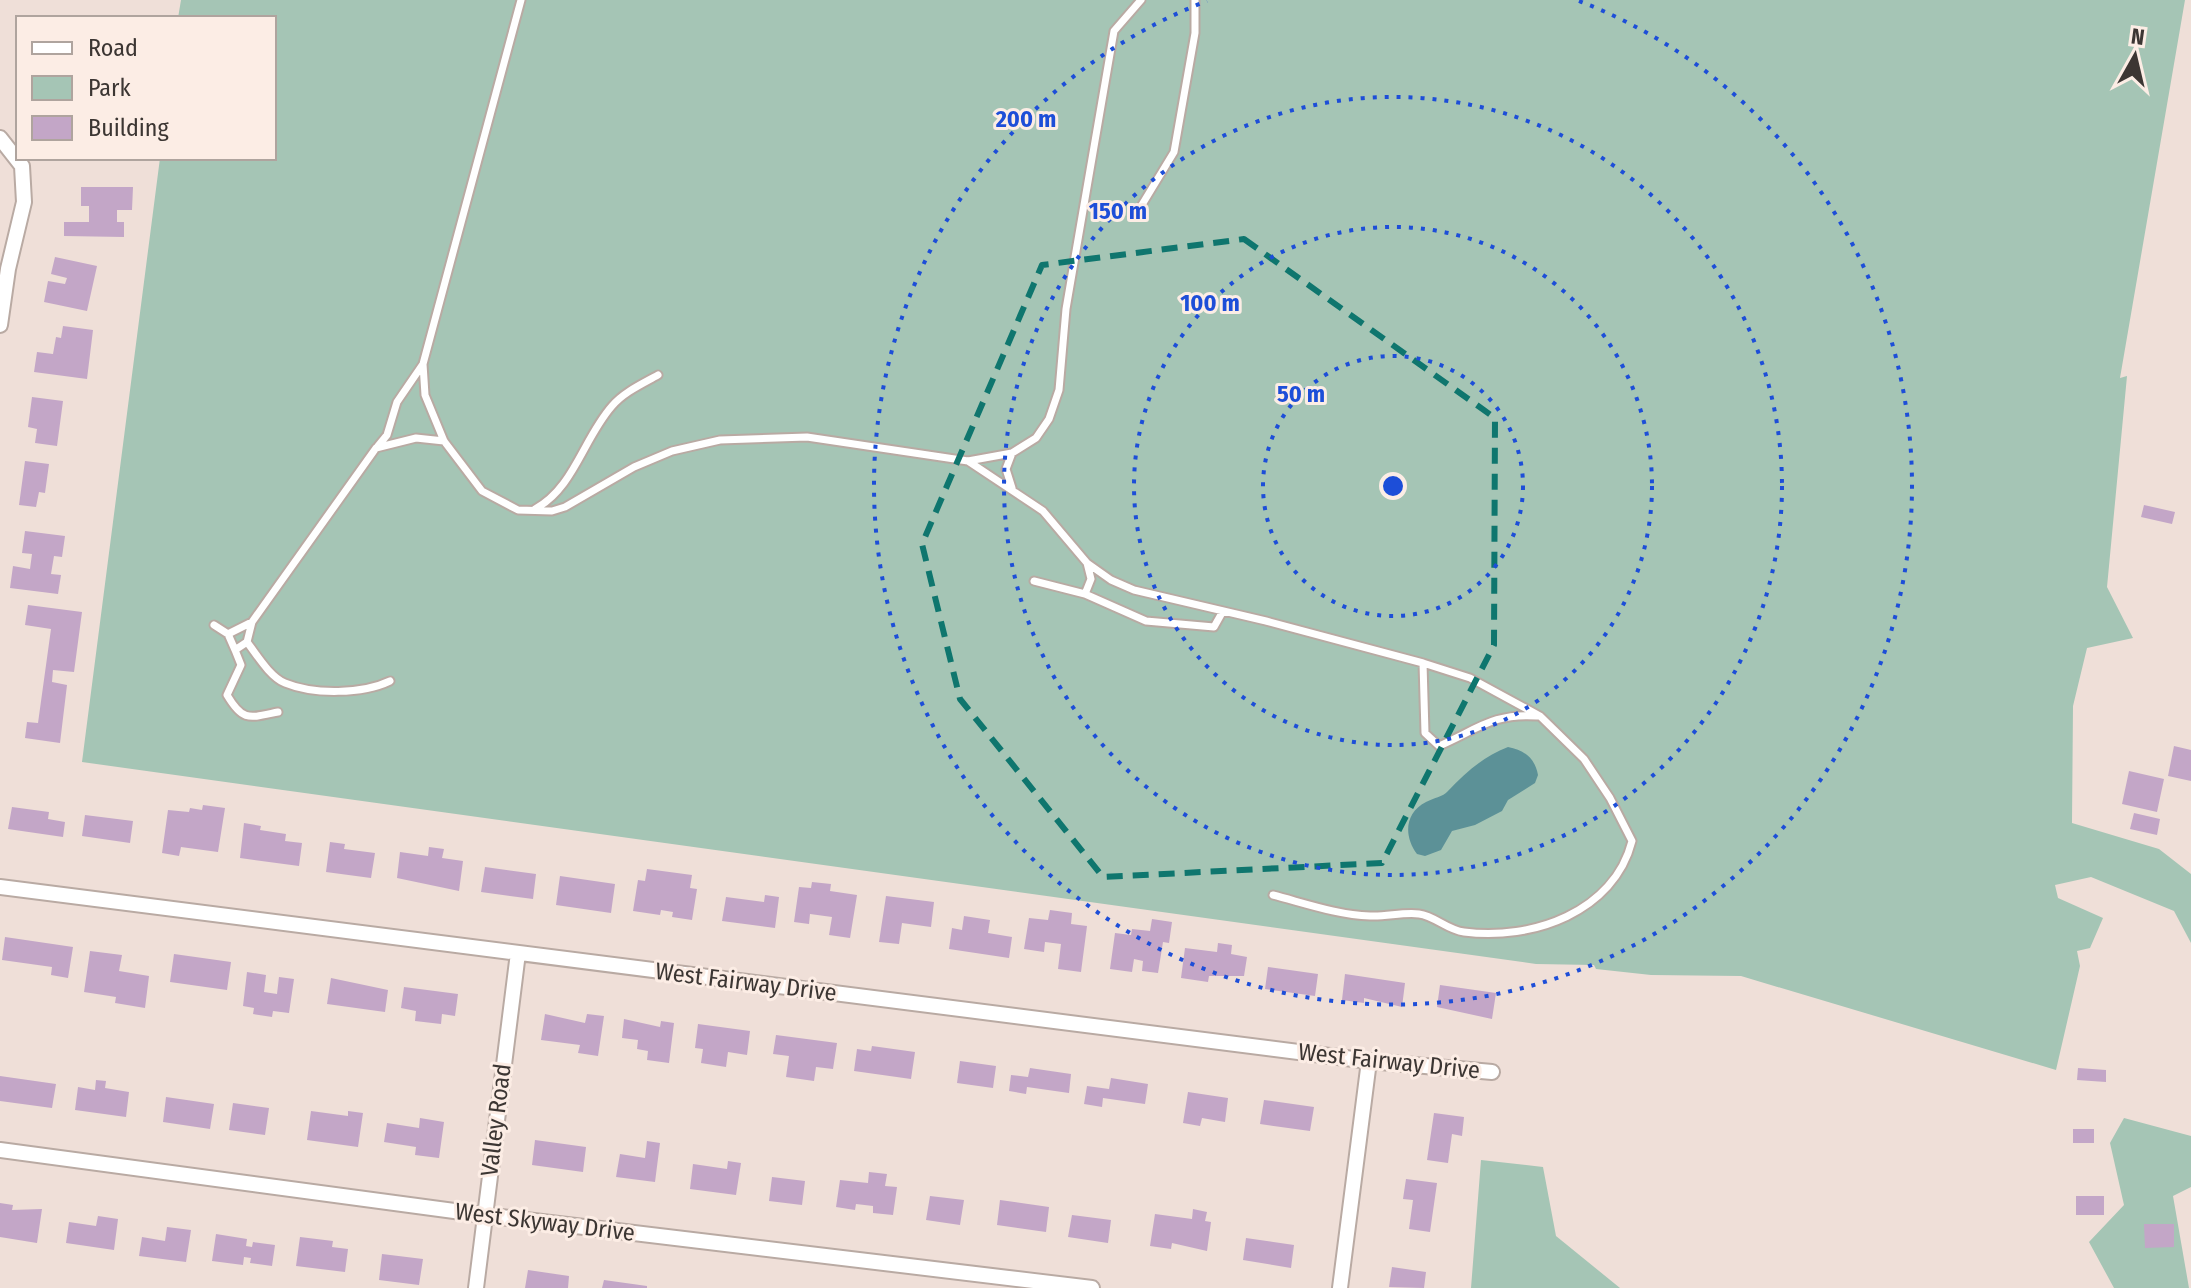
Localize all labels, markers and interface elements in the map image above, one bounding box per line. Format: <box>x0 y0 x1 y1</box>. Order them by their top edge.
legend <box>16 16 276 160</box>
north arrow <box>2095 16 2175 96</box>
text: N <box>2129 22 2146 51</box>
text: Road <box>88 34 138 62</box>
text: Park <box>88 74 131 102</box>
text: 200 m <box>995 105 1056 133</box>
text: Building <box>88 114 170 142</box>
text: 150 m <box>1089 197 1147 225</box>
text: 100 m <box>1180 289 1240 317</box>
text: 50 m <box>1277 380 1325 408</box>
centre of rings <box>1379 472 1407 500</box>
street label: West Fairway Drive <box>654 957 838 1007</box>
street label: West Fairway Drive <box>1297 1038 1481 1084</box>
street label: Valley Road <box>475 1062 517 1178</box>
street label: West Skyway Drive <box>453 1197 637 1247</box>

